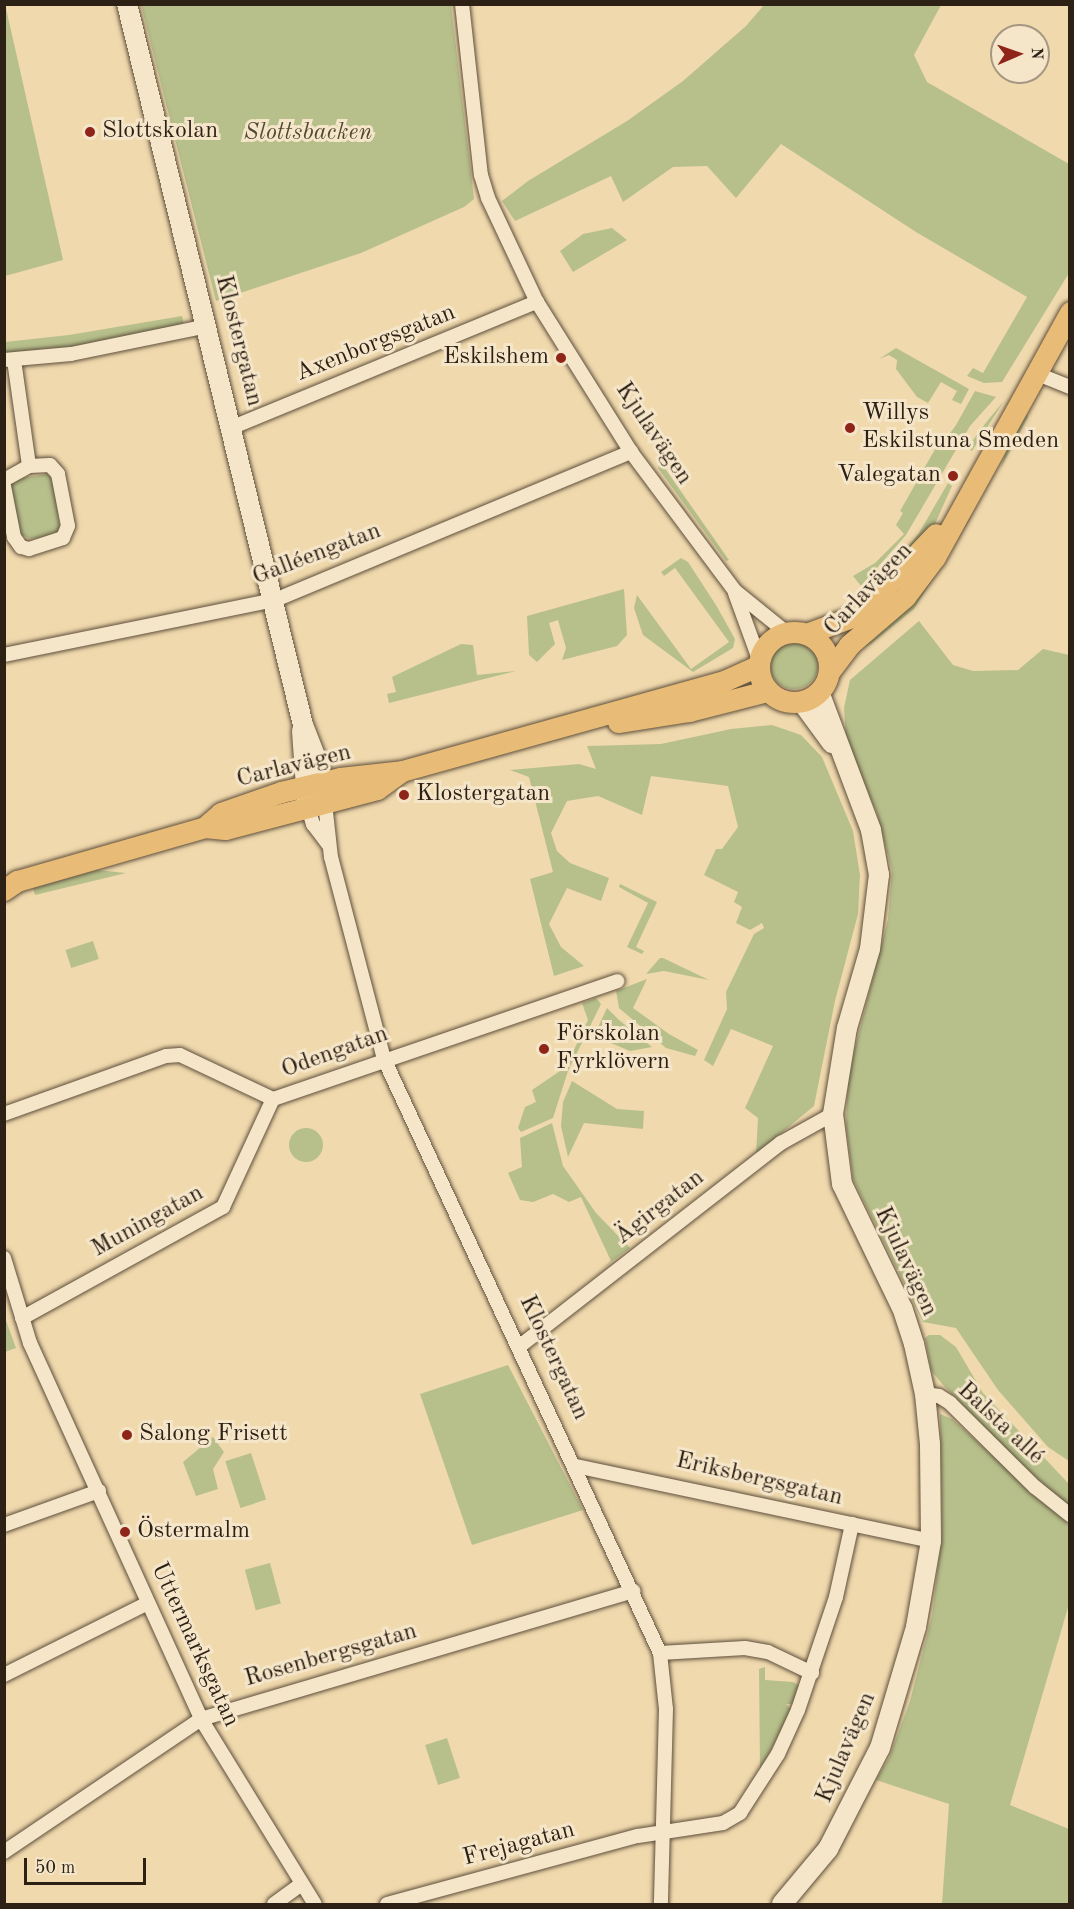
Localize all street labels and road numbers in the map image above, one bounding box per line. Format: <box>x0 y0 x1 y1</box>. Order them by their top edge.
street label: Klostergatan <box>208 272 268 410</box>
street label: Axenborgsgatan <box>292 299 460 389</box>
street label: Kjulavägen <box>608 377 698 491</box>
street label: Galléengatan <box>249 517 385 593</box>
street label: Carlavägen <box>819 537 919 643</box>
street label: Carlavägen <box>234 739 354 795</box>
street label: Odengatan <box>278 1020 392 1086</box>
street label: Ägirgatan <box>610 1164 710 1252</box>
street label: Muningatan <box>87 1180 209 1264</box>
street label: Kjulavägen <box>867 1203 943 1321</box>
street label: Klostergatan <box>512 1291 594 1425</box>
street label: Balsta allé <box>951 1377 1049 1471</box>
street label: Eriksbergsgatan <box>673 1447 845 1513</box>
street label: Uttermarksgatan <box>143 1558 245 1732</box>
street label: Rosenbergsgatan <box>241 1618 421 1694</box>
street label: Kjulavägen <box>811 1688 883 1808</box>
street label: Frejagatan <box>460 1816 578 1874</box>

